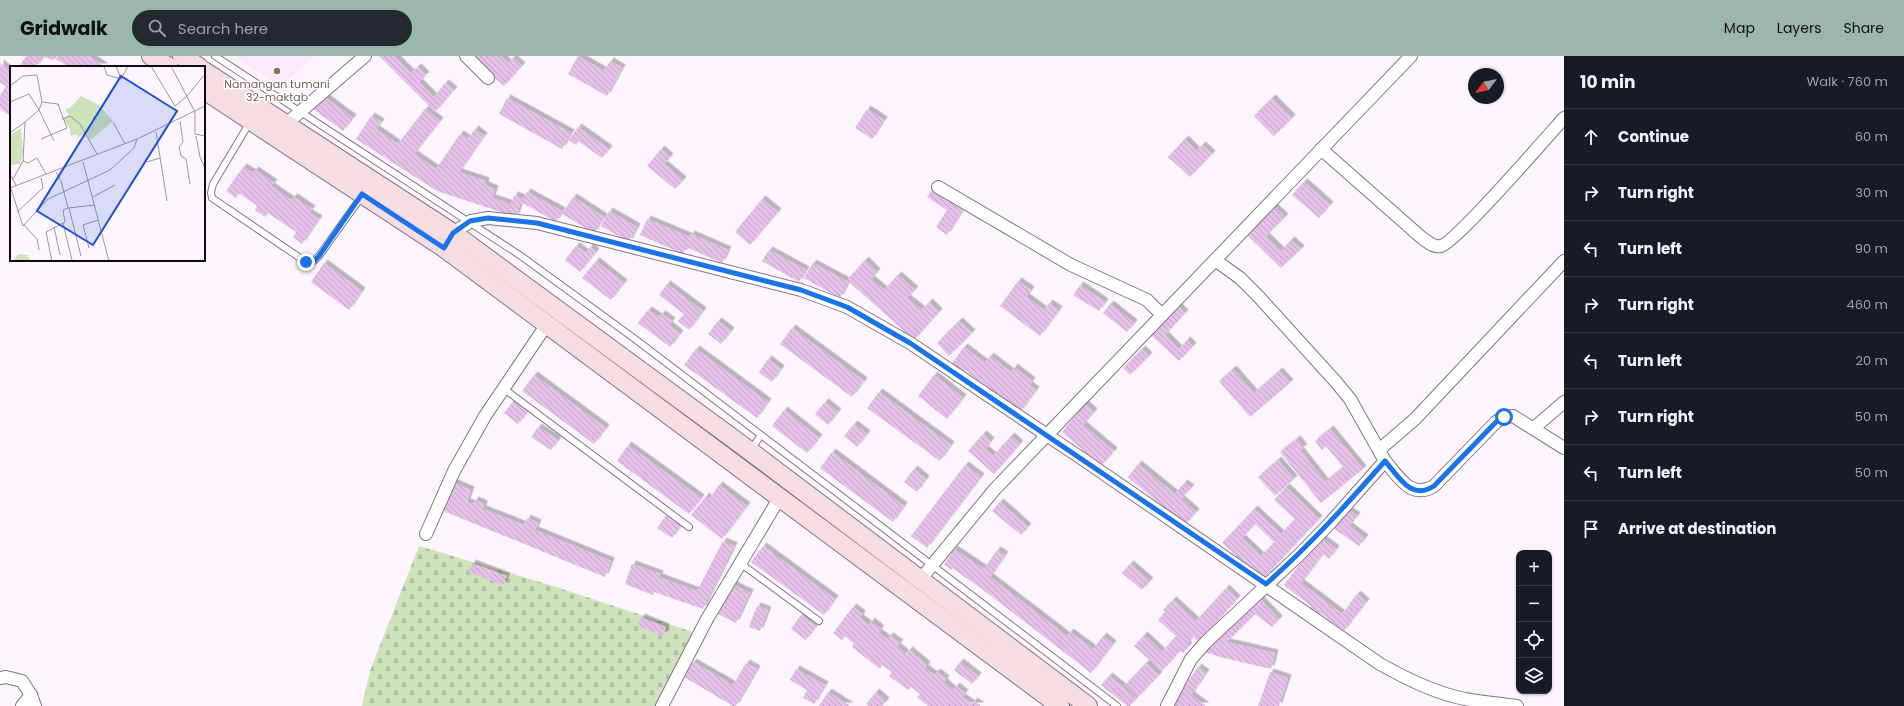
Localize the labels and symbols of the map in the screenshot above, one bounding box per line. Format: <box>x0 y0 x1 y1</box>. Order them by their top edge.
inset map <box>10 66 205 261</box>
marker: Namangan tumani 32-maktab <box>272 66 282 76</box>
north arrow <box>1468 68 1504 104</box>
place label: Namangan tumani 32-maktab <box>224 76 330 105</box>
route end <box>297 253 315 271</box>
route start <box>1495 408 1513 426</box>

